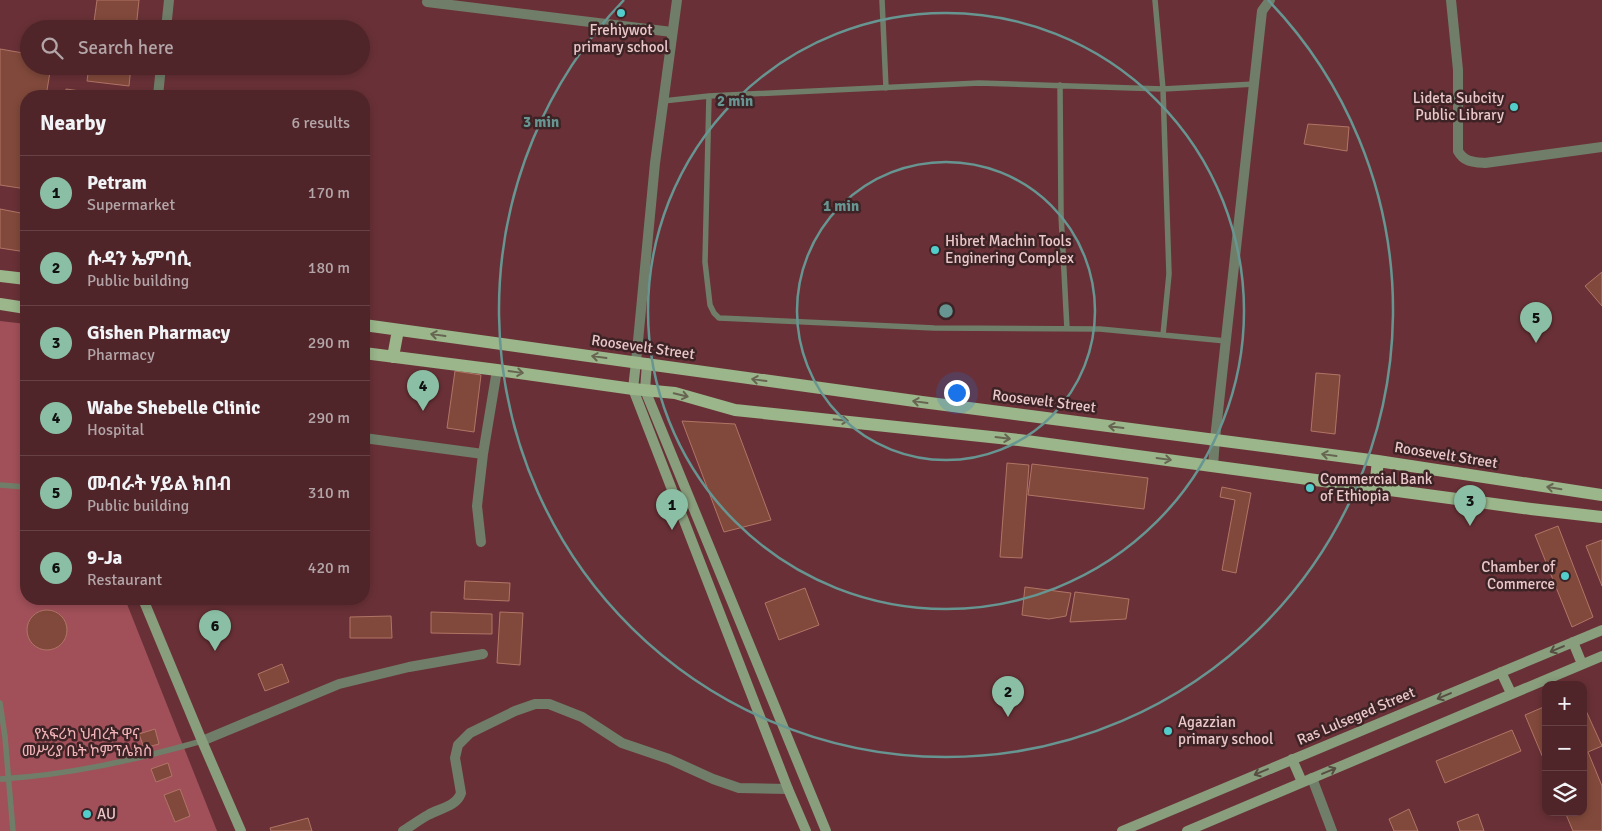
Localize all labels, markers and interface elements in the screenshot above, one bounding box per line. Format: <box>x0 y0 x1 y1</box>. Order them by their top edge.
marker: Frehiywot primary school <box>615 7 627 19</box>
search box <box>20 20 370 75</box>
place label: Frehiywot primary school <box>573 21 669 56</box>
icon: search <box>38 34 66 62</box>
text: Search here <box>78 36 174 60</box>
place label: Lideta Subcity Public Library <box>1413 89 1504 124</box>
text: 2 min <box>717 92 753 110</box>
marker: Lideta Subcity Public Library <box>1508 101 1520 113</box>
text: Nearby <box>40 110 106 136</box>
text: 6 results <box>291 113 350 133</box>
text: 3 min <box>523 113 559 131</box>
text: Petram <box>87 171 147 195</box>
text: 1 <box>52 183 60 203</box>
text: 170 m <box>308 183 350 203</box>
text: Supermarket <box>87 195 175 215</box>
text: 1 min <box>823 197 859 215</box>
place label: Hibret Machin Tools Enginering Complex <box>945 232 1074 267</box>
marker: Hibret Machin Tools Enginering Complex <box>929 244 941 256</box>
text: ሱዳን ኤምባሲ <box>87 247 191 271</box>
text: 2 <box>52 258 60 278</box>
text: 180 m <box>308 258 350 278</box>
text: Public building <box>87 271 189 291</box>
centre of rings <box>937 302 955 320</box>
pin: 5 <box>1520 302 1552 343</box>
text: Gishen Pharmacy <box>87 321 230 345</box>
one-way arrow <box>430 330 446 340</box>
street label: Roosevelt Street <box>590 331 696 363</box>
text: 3 <box>52 333 60 353</box>
text: 290 m <box>308 333 350 353</box>
text: Pharmacy <box>87 345 155 365</box>
one-way arrow <box>591 352 607 362</box>
one-way arrow <box>508 368 524 378</box>
pin: 4 <box>407 370 439 411</box>
one-way arrow <box>752 374 768 384</box>
your location <box>944 380 970 406</box>
street label: Roosevelt Street <box>991 386 1097 416</box>
one-way arrow <box>673 391 689 400</box>
text: Wabe Shebelle Clinic <box>87 396 260 420</box>
one-way arrow <box>913 397 929 407</box>
text: 4 <box>52 408 60 428</box>
text: 290 m <box>308 408 350 428</box>
one-way arrow <box>833 415 849 425</box>
text: Hospital <box>87 420 144 440</box>
one-way arrow <box>1109 422 1125 432</box>
one-way arrow <box>994 433 1010 443</box>
street label: Roosevelt Street <box>1393 438 1499 472</box>
one-way arrow <box>1322 449 1338 459</box>
one-way arrow <box>1156 454 1172 464</box>
place label: Commercial Bank of Ethiopia <box>1320 470 1433 505</box>
text: መብራት ሃይል ክበብ <box>87 472 232 496</box>
marker: Commercial Bank of Ethiopia <box>1304 482 1316 494</box>
one-way arrow <box>1546 482 1562 492</box>
text: 5 <box>52 483 60 503</box>
text: 310 m <box>308 483 350 503</box>
pin: 3 <box>1454 485 1486 526</box>
pin: 1 <box>656 489 688 530</box>
text: Public building <box>87 496 189 516</box>
text: 9-Ja <box>87 546 122 570</box>
text: 6 <box>52 558 60 578</box>
text: 420 m <box>308 558 350 578</box>
place label: Chamber of Commerce <box>1481 558 1556 593</box>
text: Restaurant <box>87 570 162 590</box>
marker: Chamber of Commerce <box>1559 570 1571 582</box>
pin: 6 <box>199 610 231 651</box>
one-way arrow <box>1550 645 1565 654</box>
pin: 2 <box>992 676 1024 717</box>
map controls <box>1542 681 1587 816</box>
button: + <box>1542 681 1587 726</box>
street label: Ras Lulseged Street <box>1294 683 1418 749</box>
one-way arrow <box>1437 692 1452 702</box>
place label: Agazzian primary school <box>1178 713 1273 748</box>
park label: የአፍሪካ ህብረት ዋና መሥሪያ ቤት ኮምፕሌክስ <box>22 725 152 760</box>
marker: Agazzian primary school <box>1162 725 1174 737</box>
button: − <box>1542 726 1587 771</box>
one-way arrow <box>1321 765 1336 775</box>
one-way arrow <box>1254 768 1269 778</box>
button: layers <box>1542 771 1587 816</box>
place label: AU <box>97 805 116 823</box>
marker: AU <box>81 808 93 820</box>

